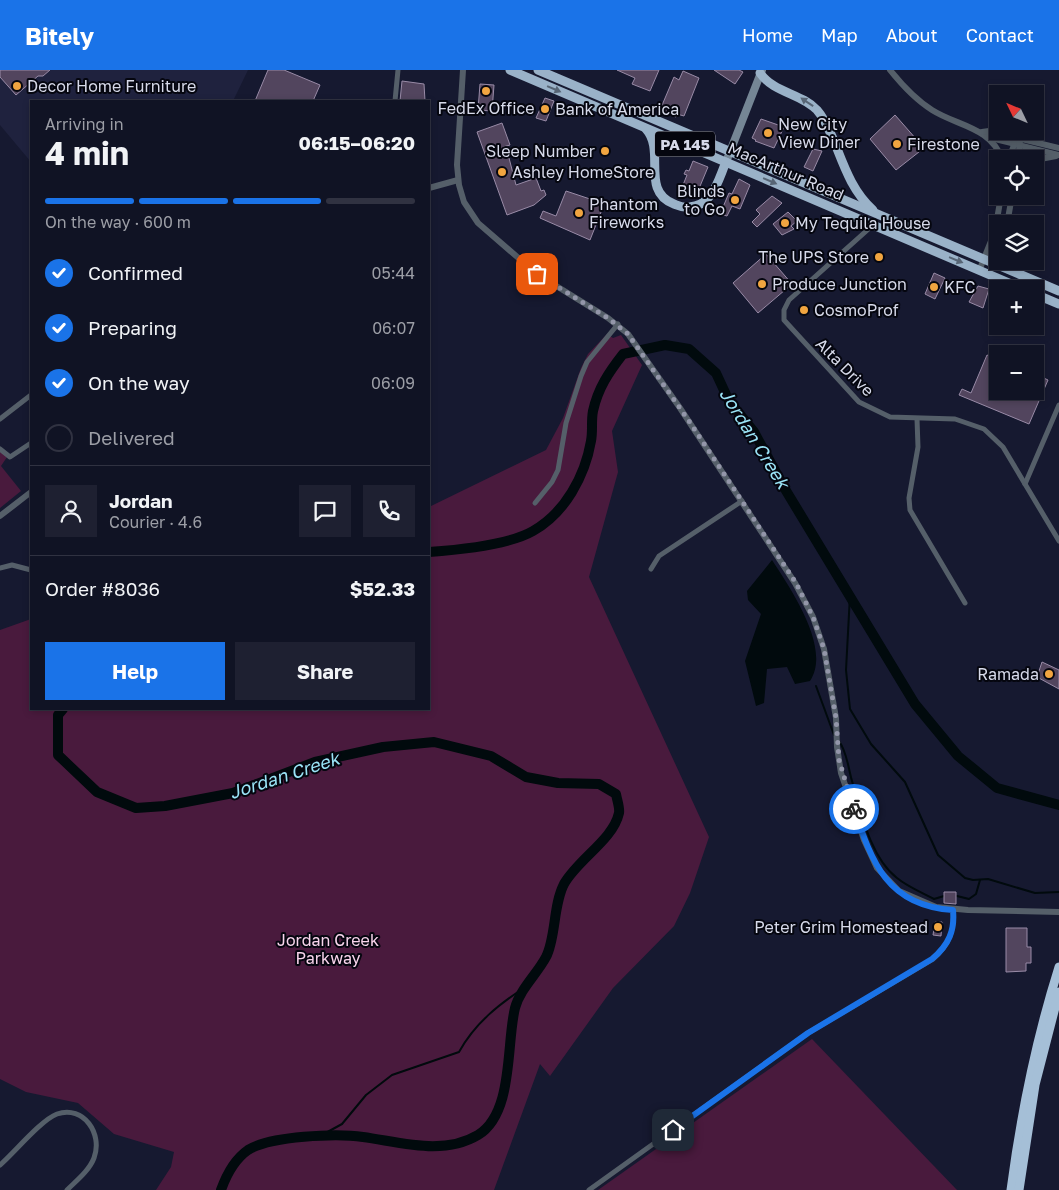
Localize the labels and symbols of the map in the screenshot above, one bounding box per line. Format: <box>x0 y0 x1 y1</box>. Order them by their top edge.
place label: Decor Home Furniture <box>27 76 196 96</box>
marker: Decor Home Furniture <box>11 80 23 92</box>
marker: FedEx Office <box>480 85 492 97</box>
north arrow <box>989 85 1044 140</box>
one-way arrow <box>547 86 562 94</box>
place label: FedEx Office <box>437 98 535 118</box>
one-way arrow <box>800 98 814 107</box>
place label: Bank of America <box>555 99 679 119</box>
marker: Bank of America <box>539 103 551 115</box>
place label: New City View Diner <box>778 114 860 152</box>
marker: New City View Diner <box>762 127 774 139</box>
road number: PA 145 <box>655 132 715 156</box>
place label: Firestone <box>907 134 980 154</box>
street label: MacArthur Road <box>725 138 847 204</box>
marker: Firestone <box>891 138 903 150</box>
place label: Sleep Number <box>486 141 595 161</box>
marker: Sleep Number <box>599 145 611 157</box>
place label: Ashley HomeStore <box>512 162 654 182</box>
marker: Ashley HomeStore <box>496 166 508 178</box>
one-way arrow <box>763 178 778 185</box>
place label: Blinds to Go <box>677 181 725 219</box>
place label: Phantom Fireworks <box>589 194 664 232</box>
marker: Blinds to Go <box>729 194 741 206</box>
marker: Phantom Fireworks <box>573 207 585 219</box>
place label: My Tequila House <box>795 213 931 233</box>
marker: My Tequila House <box>779 217 791 229</box>
place label: The UPS Store <box>758 247 869 267</box>
marker: The UPS Store <box>873 251 885 263</box>
pin <box>516 253 558 295</box>
one-way arrow <box>949 257 963 265</box>
place label: Produce Junction <box>772 274 907 294</box>
place label: KFC <box>944 277 975 297</box>
marker: Produce Junction <box>756 278 768 290</box>
marker: KFC <box>928 281 940 293</box>
place label: CosmoProf <box>814 300 899 320</box>
marker: CosmoProf <box>798 304 810 316</box>
street label: Alta Drive <box>812 334 878 400</box>
water label: Jordan Creek <box>715 384 796 494</box>
place label: Ramada <box>977 664 1039 684</box>
marker: Ramada <box>1043 668 1055 680</box>
water label: Jordan Creek <box>226 746 344 803</box>
courier <box>829 784 879 834</box>
place label: Peter Grim Homestead <box>754 917 928 937</box>
marker: Peter Grim Homestead <box>932 921 944 933</box>
park label: Jordan Creek Parkway <box>277 930 379 968</box>
pin <box>652 1109 694 1151</box>

